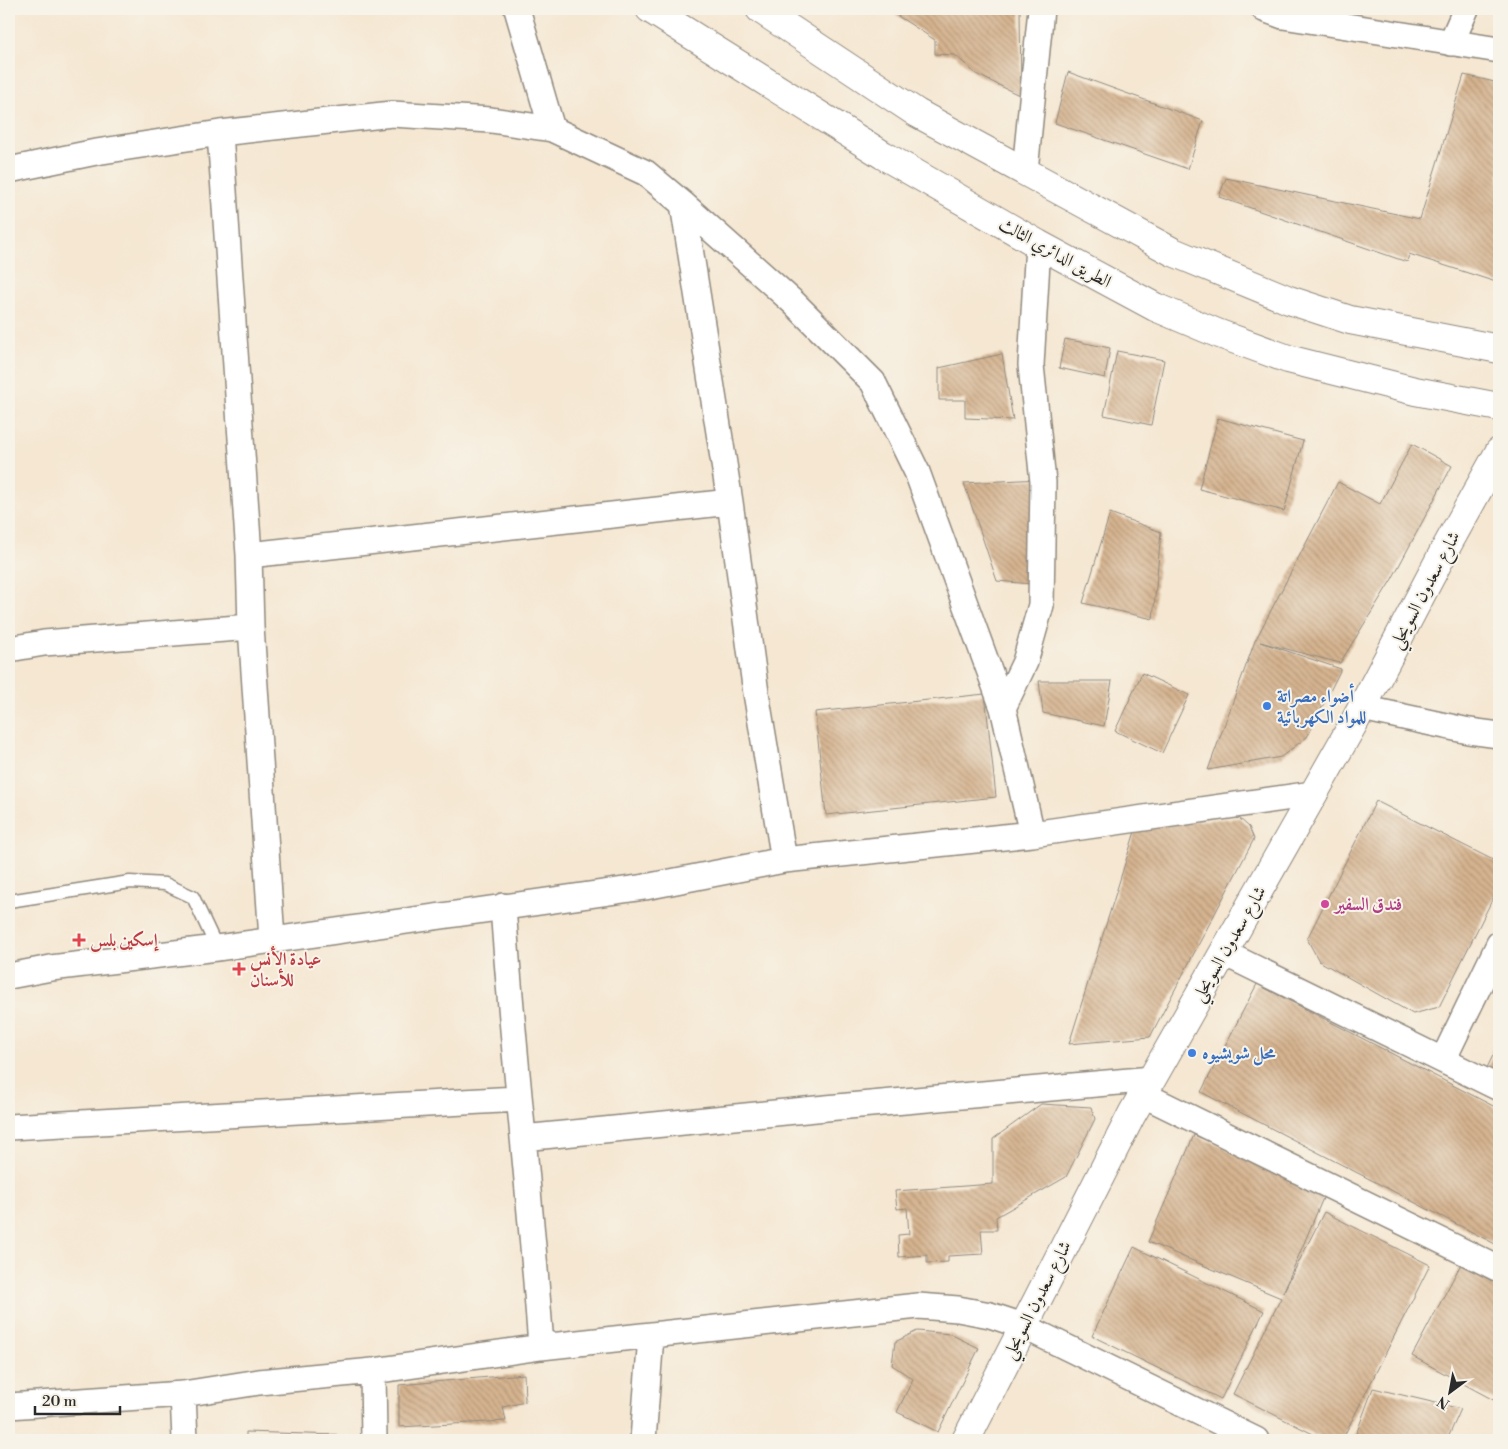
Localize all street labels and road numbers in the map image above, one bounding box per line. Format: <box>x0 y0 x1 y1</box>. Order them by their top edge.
street label: الطريق الدائري الثالث <box>993 213 1115 296</box>
street label: شارع سعدون السويحلي <box>1384 527 1470 655</box>
street label: شارع سعدون السويحلي <box>1187 882 1276 1009</box>
street label: شارع سعدون السويحلي <box>997 1237 1081 1365</box>

